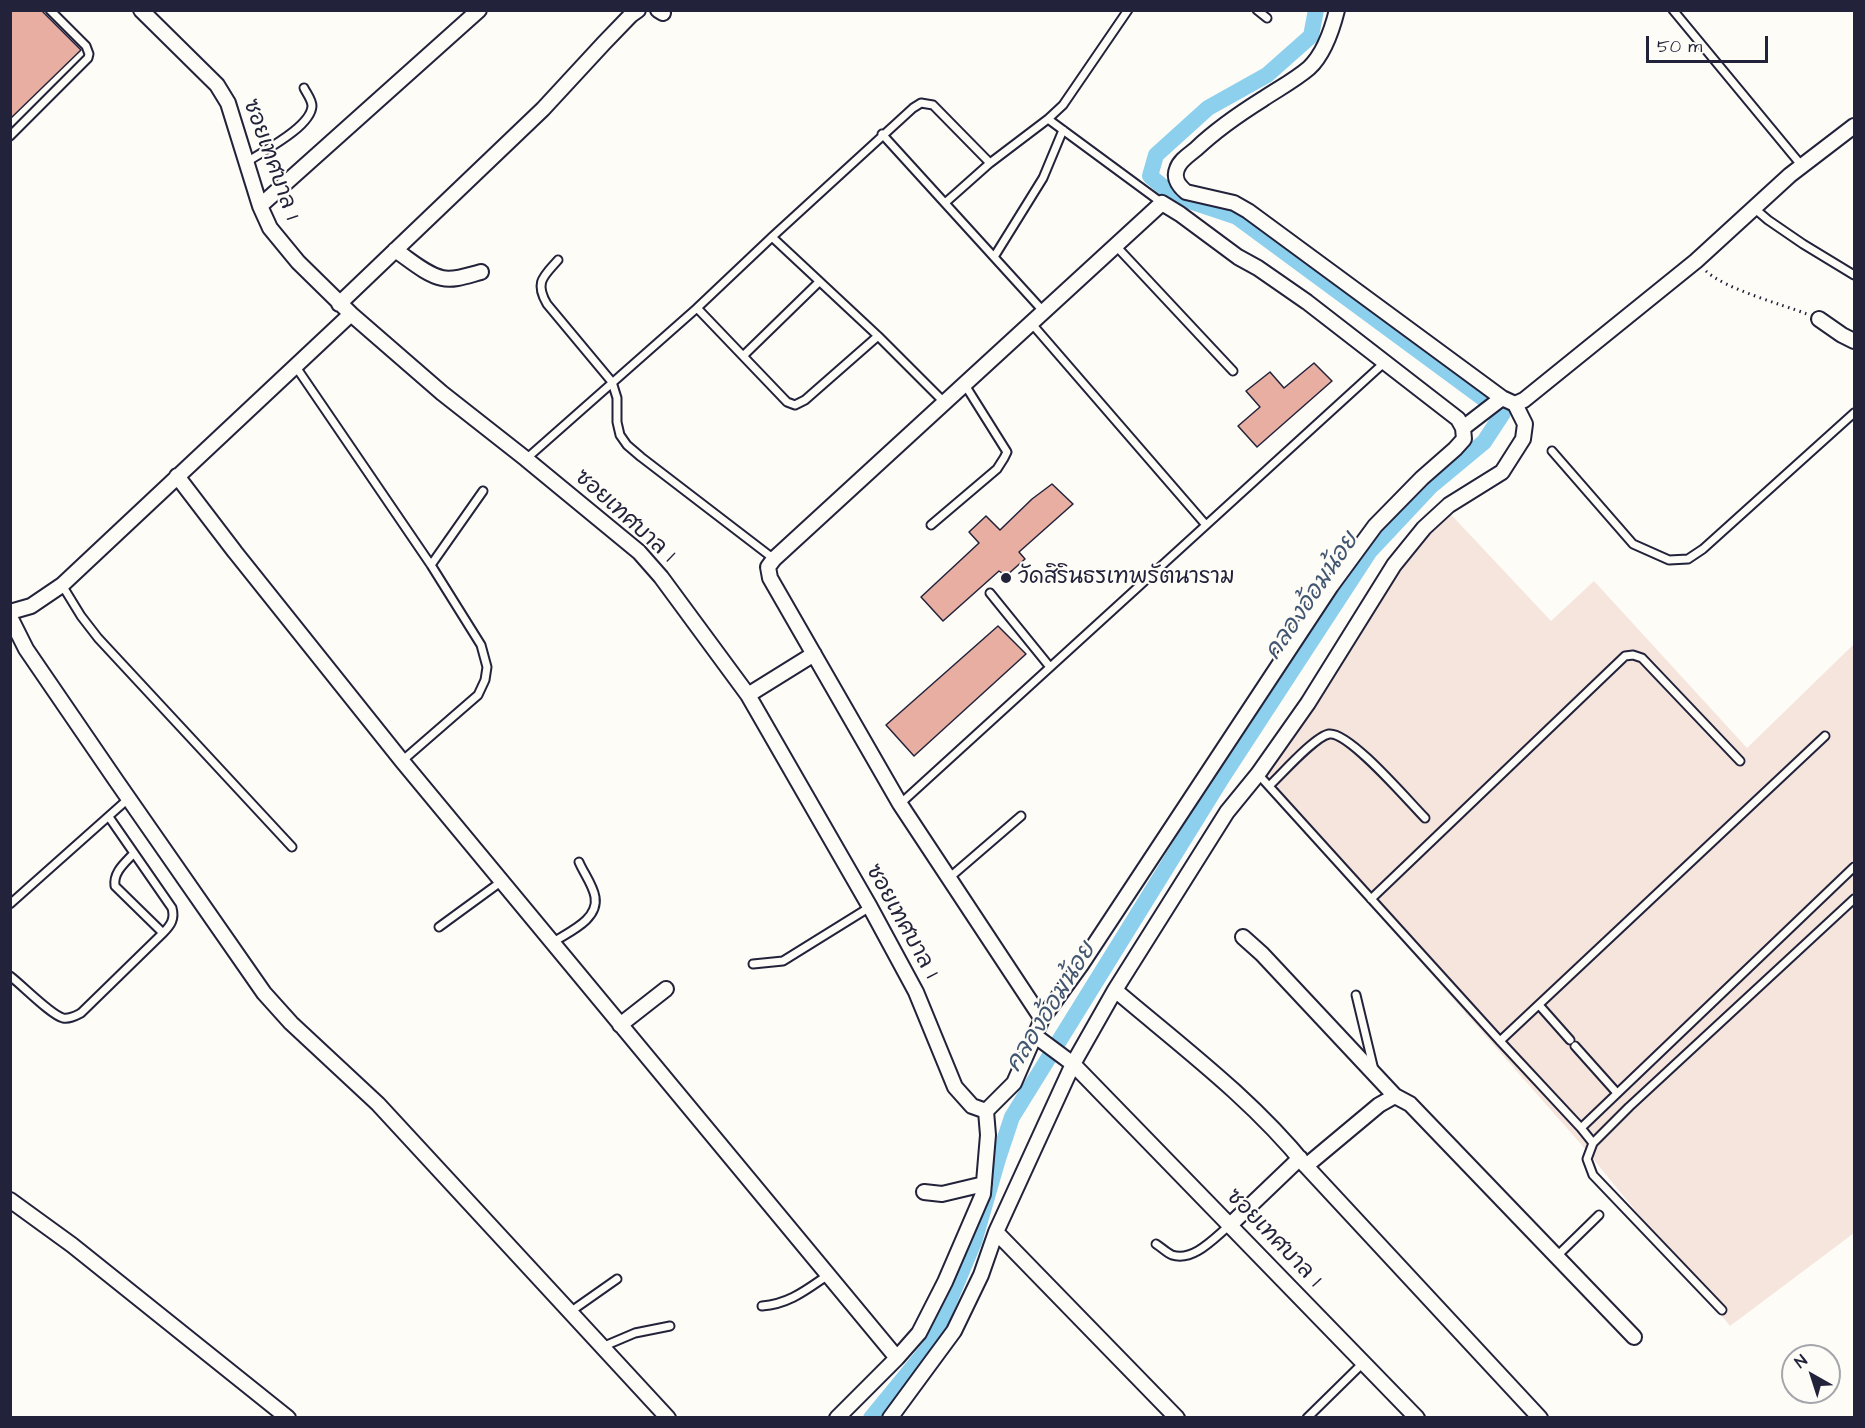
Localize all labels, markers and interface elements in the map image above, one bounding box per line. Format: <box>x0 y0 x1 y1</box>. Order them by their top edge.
scale bar <box>1649 24 1770 62</box>
text: 50 m <box>1657 34 1702 59</box>
street label: ซอยเทศบาล 1 <box>236 96 304 224</box>
street label: ซอยเทศบาล 1 <box>568 465 680 569</box>
water label: คลองอ้อมน้อย <box>1260 528 1366 666</box>
place label: วัดสิรินธรเทพรัตนาราม <box>1018 565 1235 591</box>
marker: วัดสิรินธรเทพรัตนาราม <box>999 571 1013 585</box>
street label: ซอยเทศบาล 1 <box>859 860 943 984</box>
water label: คลองอ้อมน้อย <box>1001 938 1103 1078</box>
street label: ซอยเทศบาล 1 <box>1220 1184 1326 1294</box>
north arrow <box>1781 1344 1841 1404</box>
text: N <box>1790 1350 1812 1373</box>

